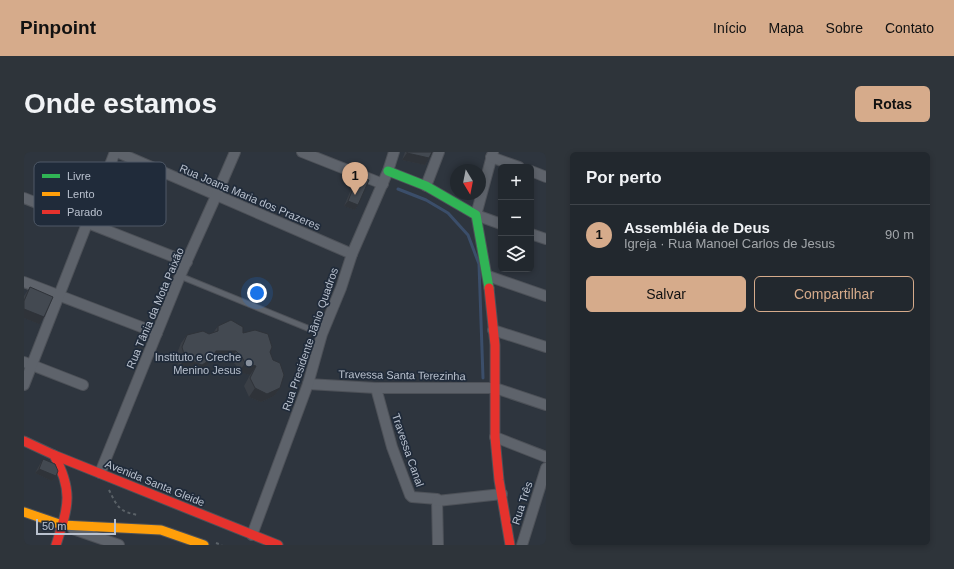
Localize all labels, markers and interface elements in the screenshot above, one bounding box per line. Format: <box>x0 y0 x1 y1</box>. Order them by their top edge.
text: Pinpoint <box>20 17 96 38</box>
text: Início <box>713 20 747 36</box>
text: Mapa <box>769 20 804 36</box>
text: Sobre <box>826 20 863 36</box>
text: Contato <box>885 20 934 36</box>
button: Rotas <box>855 86 930 122</box>
text: Onde estamos <box>24 88 217 119</box>
legend <box>34 162 166 226</box>
street label: Rua Joana Maria dos Prazeres <box>178 162 323 232</box>
pin: 1 <box>342 162 368 195</box>
north arrow <box>450 164 486 200</box>
map controls <box>498 164 534 272</box>
button: + <box>498 164 534 200</box>
text: Por perto <box>586 168 662 187</box>
text: Livre <box>67 170 91 182</box>
text: Lento <box>67 188 95 200</box>
button: − <box>498 200 534 236</box>
text: Parado <box>67 206 102 218</box>
text: Assembléia de Deus <box>624 219 770 236</box>
text: 1 <box>595 227 603 242</box>
text: 90 m <box>885 227 914 242</box>
button: layers <box>498 236 534 272</box>
text: Igreja · Rua Manoel Carlos de Jesus <box>624 236 835 251</box>
street label: Rua Tânia da Mota Paixão <box>124 246 186 370</box>
street label: Rua Presidente Jânio Quadros <box>280 265 340 412</box>
button: Salvar <box>586 276 746 312</box>
button: Compartilhar <box>754 276 914 312</box>
your location <box>247 283 267 303</box>
place label: Instituto e Creche Menino Jesus <box>155 351 241 376</box>
marker: Instituto e Creche Menino Jesus <box>244 358 254 368</box>
street label: Travessa Santa Terezinha <box>338 368 467 382</box>
street label: Travessa Canal <box>390 412 426 488</box>
street label: Avenida Santa Gleide <box>104 458 206 508</box>
street label: Rua Três <box>509 479 535 526</box>
scale bar <box>36 517 116 536</box>
text: 50 m <box>42 520 66 532</box>

